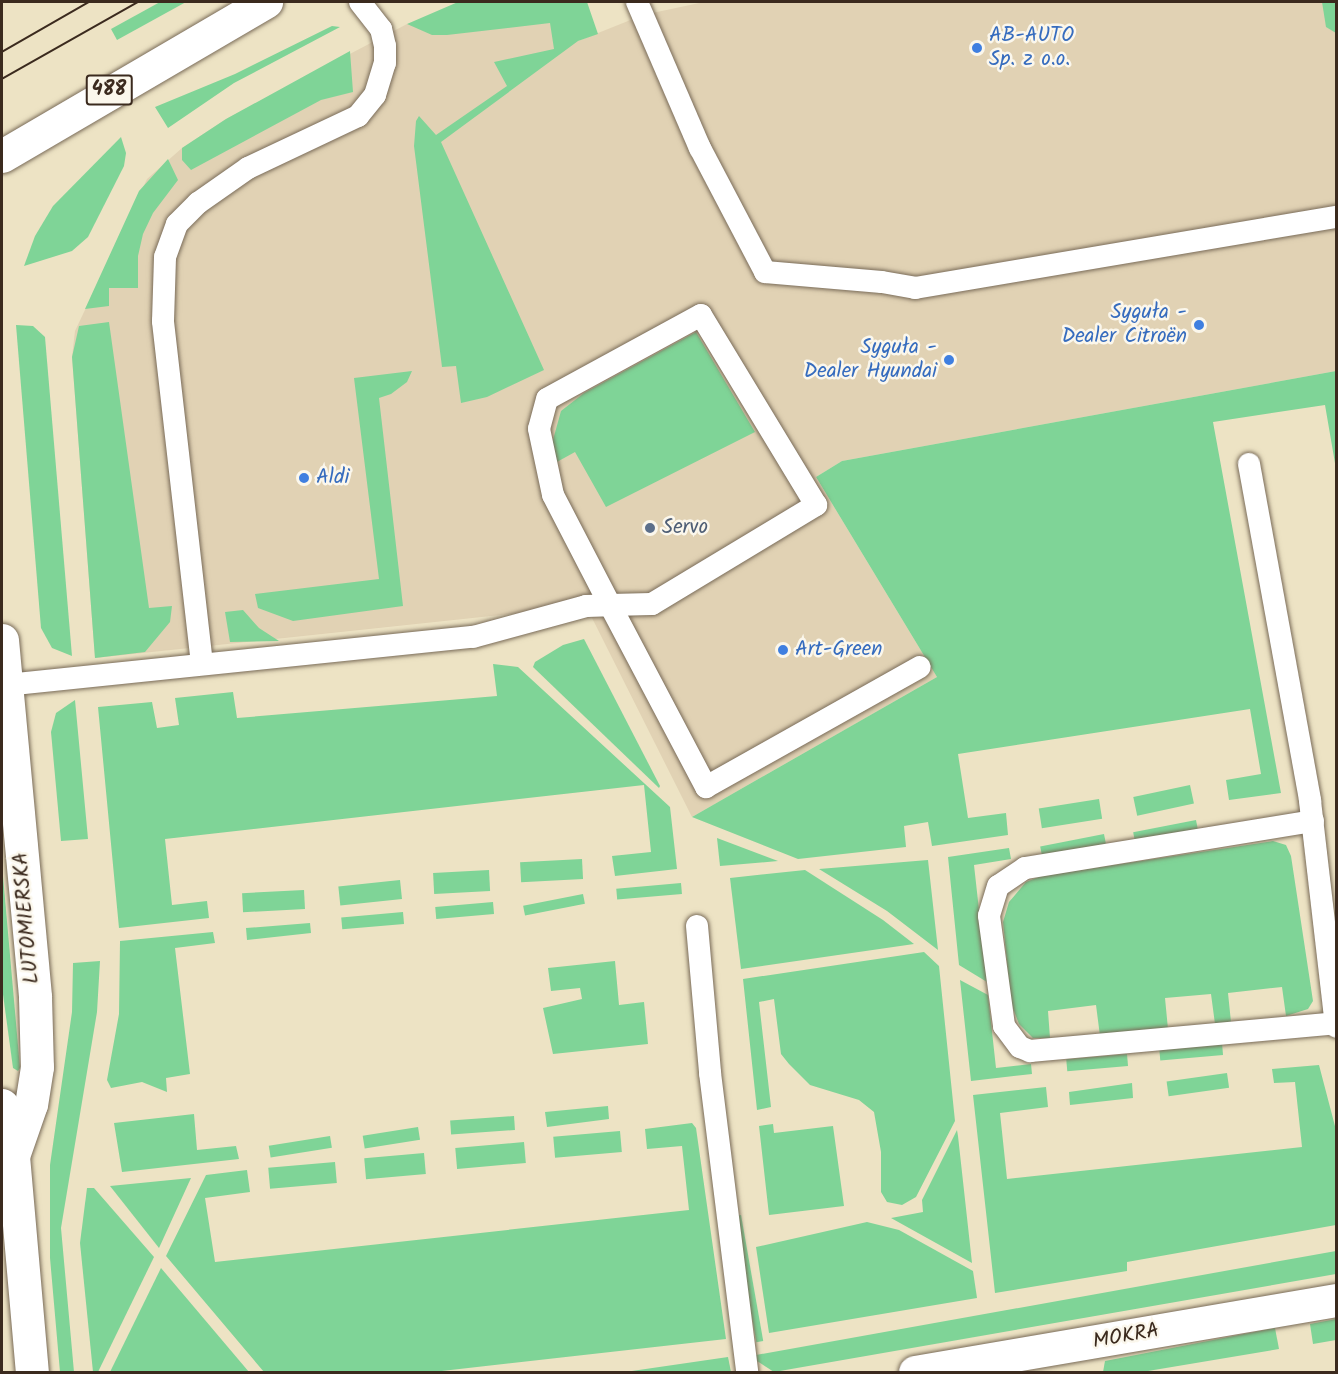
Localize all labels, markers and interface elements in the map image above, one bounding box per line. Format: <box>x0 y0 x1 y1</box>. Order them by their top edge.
place label: AB-AUTO Sp. z o.o. <box>989 23 1074 73</box>
marker: AB-AUTO Sp. z o.o. <box>970 41 984 55</box>
road number: 488 <box>85 73 133 107</box>
place label: Syguła - Dealer Citroën <box>1062 300 1187 350</box>
marker: Syguła - Dealer Citroën <box>1192 318 1206 332</box>
place label: Syguła - Dealer Hyundai <box>804 335 937 385</box>
marker: Syguła - Dealer Hyundai <box>942 353 956 367</box>
place label: Aldi <box>316 465 349 491</box>
marker: Aldi <box>297 471 311 485</box>
place label: Servo <box>662 515 708 541</box>
marker: Servo <box>643 521 657 535</box>
place label: Art-Green <box>795 637 882 663</box>
marker: Art-Green <box>776 643 790 657</box>
street label: LUTOMIERSKA <box>9 851 45 985</box>
street label: MOKRA <box>1091 1319 1161 1355</box>

